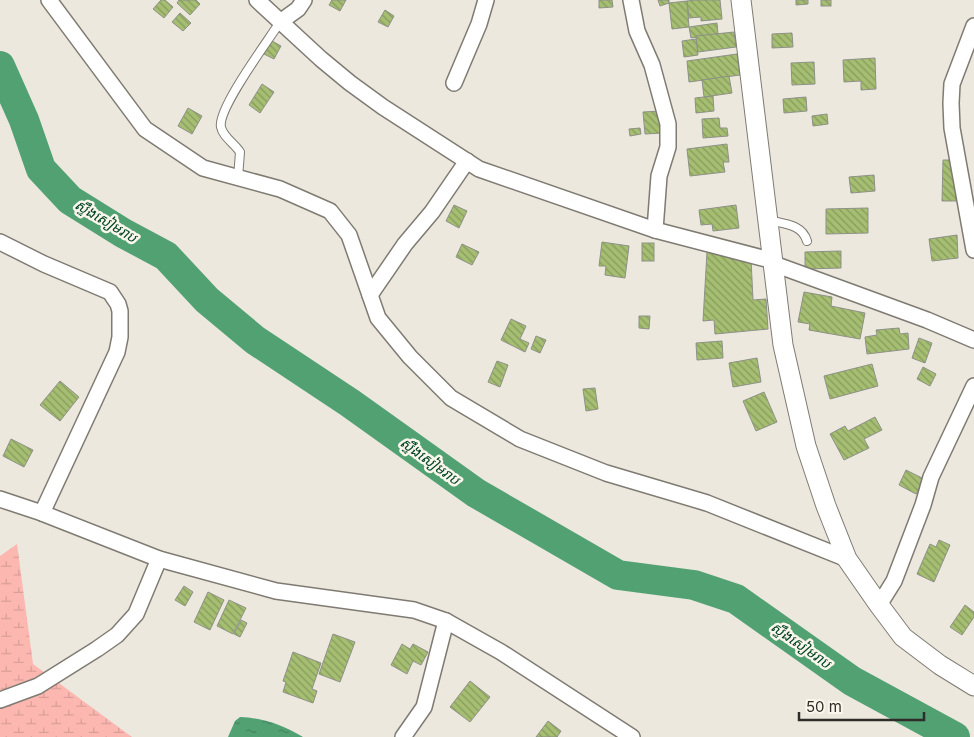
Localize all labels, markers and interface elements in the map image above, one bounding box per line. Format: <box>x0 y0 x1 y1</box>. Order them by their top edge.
water label: ស្ទឹងសៀមរាប <box>71 195 141 247</box>
water label: ស្ទឹងសៀមរាប <box>396 433 464 490</box>
water label: ស្ទឹងសៀមរាប <box>767 618 835 673</box>
scale bar <box>799 690 924 722</box>
text: 50 m <box>806 697 842 716</box>

